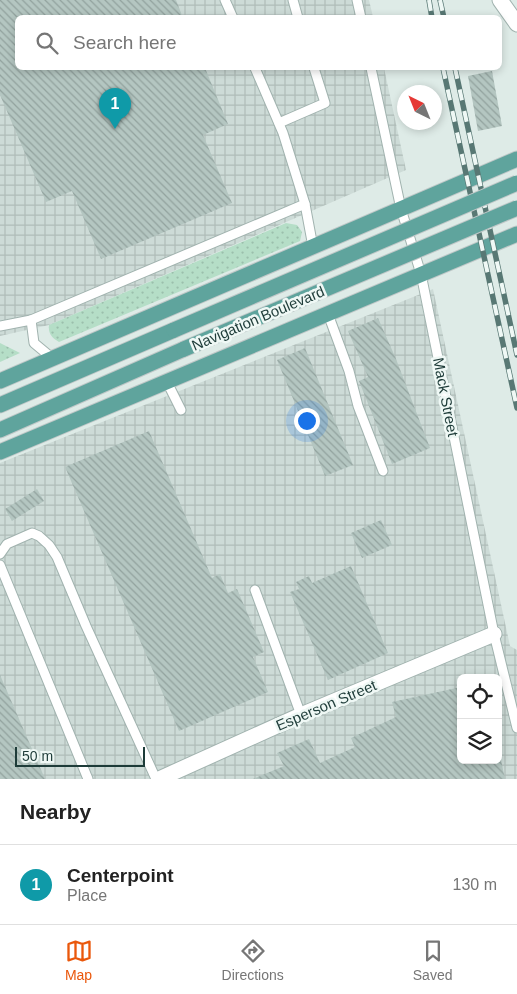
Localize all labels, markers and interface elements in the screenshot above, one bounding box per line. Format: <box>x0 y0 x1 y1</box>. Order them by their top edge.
search box <box>15 15 502 70</box>
icon: search <box>33 29 61 57</box>
text: Search here <box>73 32 177 53</box>
north arrow <box>397 85 442 130</box>
pin: 1 <box>99 88 131 129</box>
street label: Navigation Boulevard <box>189 282 327 354</box>
street label: Mack Street <box>430 356 462 439</box>
your location <box>294 408 320 434</box>
map controls <box>457 674 502 764</box>
button: locate <box>457 674 502 719</box>
street label: Esperson Street <box>273 676 380 734</box>
button: layers <box>457 719 502 764</box>
scale bar <box>15 744 145 767</box>
text: 50 m <box>22 748 53 764</box>
text: Nearby <box>20 800 91 823</box>
text: Centerpoint <box>67 865 174 886</box>
text: 1 <box>32 876 40 893</box>
text: 130 m <box>453 876 497 893</box>
text: Place <box>67 887 107 904</box>
tab: Map <box>65 937 93 983</box>
tab: Directions <box>222 937 284 983</box>
tab: Saved <box>413 937 452 983</box>

